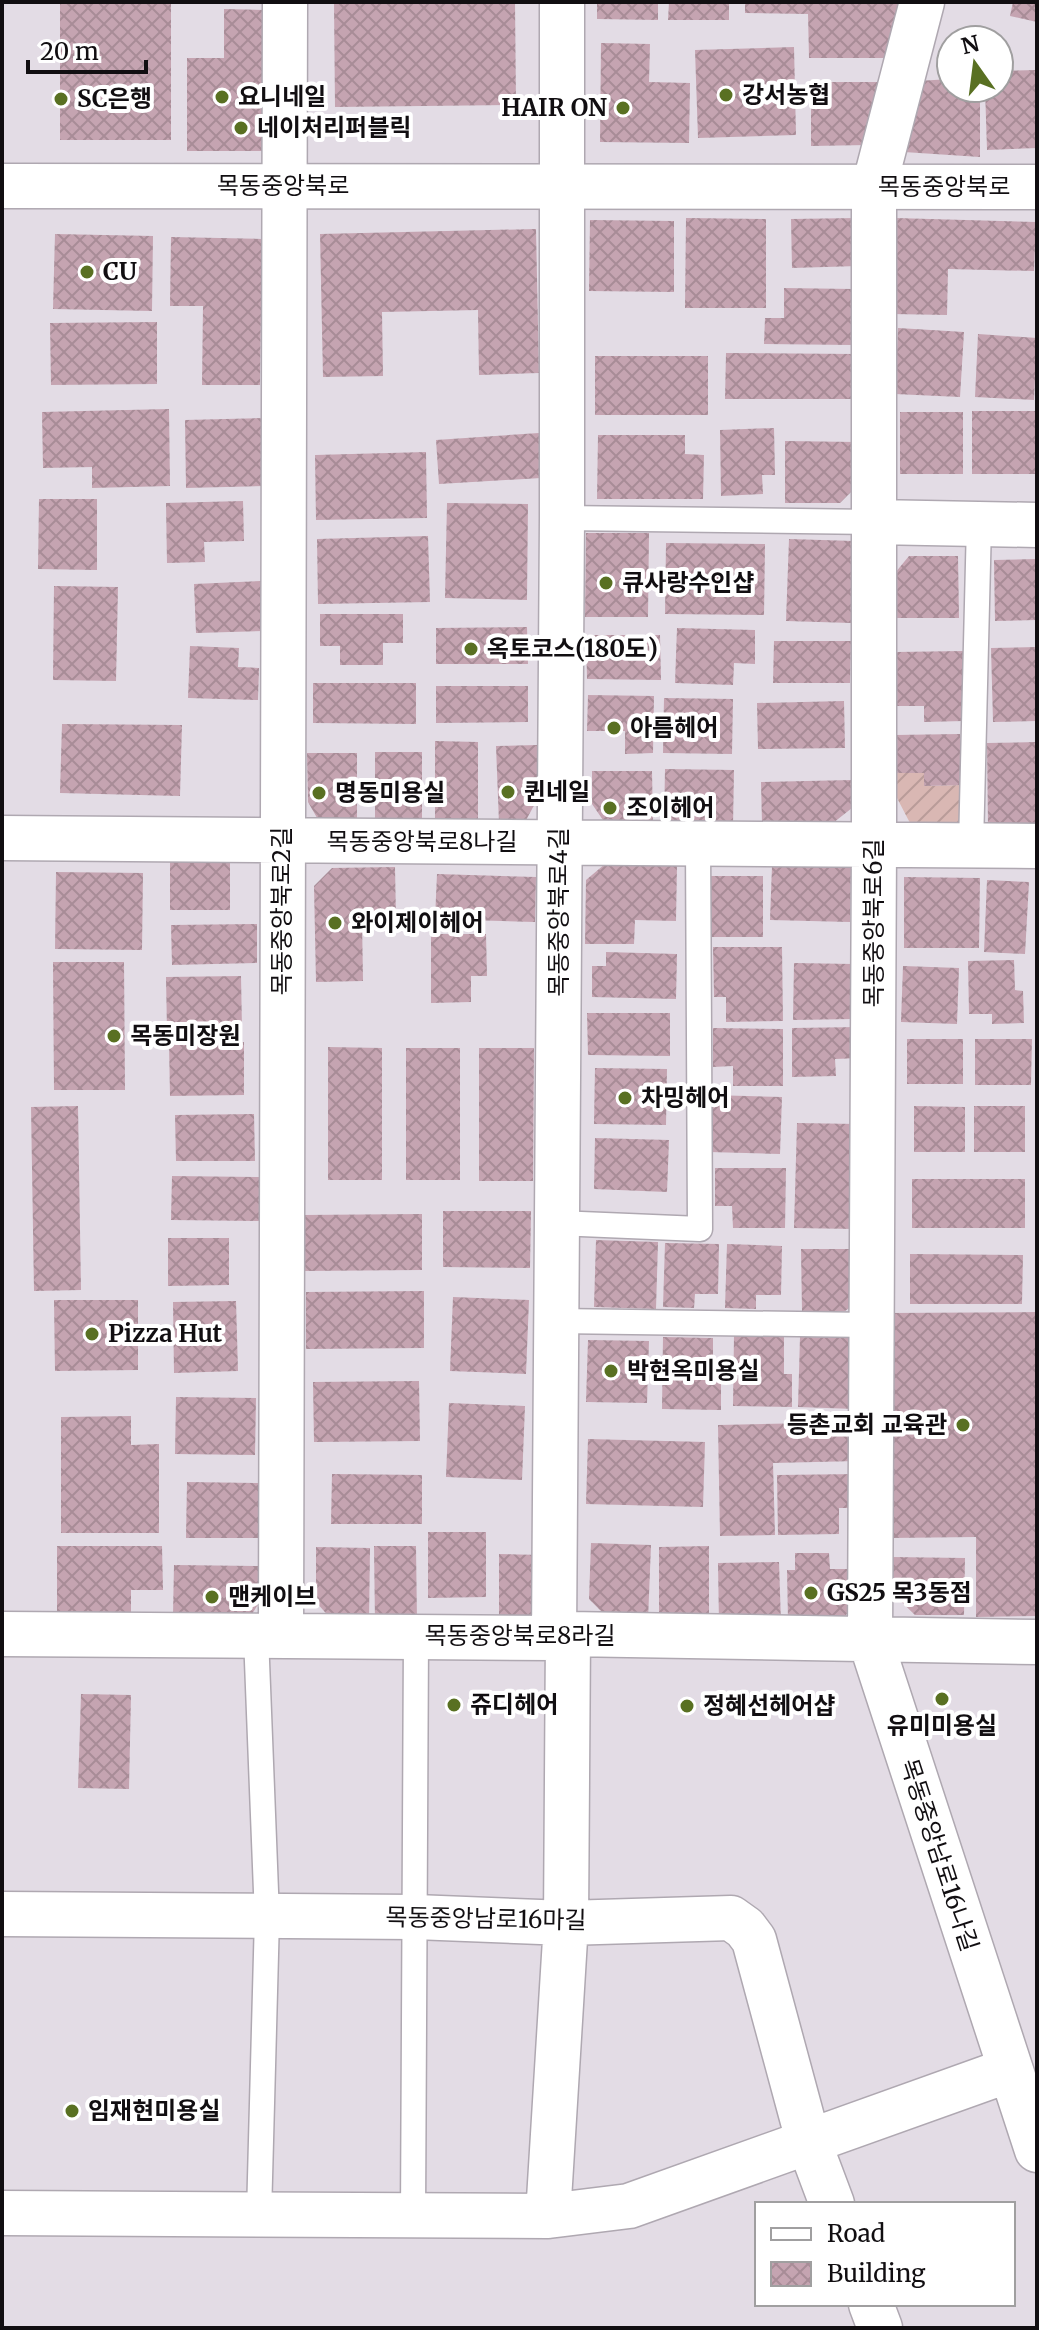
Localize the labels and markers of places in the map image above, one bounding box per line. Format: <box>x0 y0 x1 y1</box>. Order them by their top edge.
place label: 강서농협 <box>742 79 830 110</box>
place label: 요니네일 <box>238 81 326 112</box>
place label: SC은행 <box>77 83 152 114</box>
marker: 강서농협 <box>717 86 735 104</box>
marker: 요니네일 <box>213 88 231 106</box>
marker: SC은행 <box>52 90 70 108</box>
place label: HAIR ON <box>501 92 607 123</box>
marker: HAIR ON <box>614 99 632 117</box>
place label: 네이처리퍼블릭 <box>257 112 412 143</box>
marker: 네이처리퍼블릭 <box>232 119 250 137</box>
place label: CU <box>103 256 137 287</box>
marker: CU <box>78 263 96 281</box>
place label: 큐사랑수인샵 <box>622 567 754 598</box>
marker: 큐사랑수인샵 <box>597 574 615 592</box>
place label: 옥토코스(180도) <box>487 633 658 664</box>
marker: 옥토코스(180도) <box>462 640 480 658</box>
place label: 아름헤어 <box>630 712 718 743</box>
marker: 아름헤어 <box>605 719 623 737</box>
place label: 퀸네일 <box>524 776 590 807</box>
place label: 명동미용실 <box>335 777 445 808</box>
marker: 퀸네일 <box>499 783 517 801</box>
marker: 명동미용실 <box>310 784 328 802</box>
place label: 조이헤어 <box>626 792 714 823</box>
marker: 조이헤어 <box>601 799 619 817</box>
place label: 와이제이헤어 <box>351 907 483 938</box>
marker: 와이제이헤어 <box>326 914 344 932</box>
place label: 목동미장원 <box>130 1020 240 1051</box>
marker: 목동미장원 <box>105 1027 123 1045</box>
place label: 차밍헤어 <box>641 1082 729 1113</box>
marker: 차밍헤어 <box>616 1089 634 1107</box>
place label: Pizza Hut <box>108 1318 223 1349</box>
marker: Pizza Hut <box>83 1325 101 1343</box>
place label: 박현옥미용실 <box>627 1355 759 1386</box>
marker: 박현옥미용실 <box>602 1362 620 1380</box>
place label: 등촌교회 교육관 <box>787 1409 947 1440</box>
marker: 등촌교회 교육관 <box>954 1416 972 1434</box>
place label: GS25 목3동점 <box>827 1577 972 1608</box>
place label: 맨케이브 <box>228 1581 316 1612</box>
marker: GS25 목3동점 <box>802 1584 820 1602</box>
marker: 맨케이브 <box>203 1588 221 1606</box>
place label: 쥬디헤어 <box>470 1689 558 1720</box>
place label: 정혜선헤어샵 <box>703 1690 835 1721</box>
marker: 유미미용실 <box>933 1690 951 1708</box>
marker: 쥬디헤어 <box>445 1696 463 1714</box>
marker: 정혜선헤어샵 <box>678 1697 696 1715</box>
place label: 유미미용실 <box>887 1710 997 1741</box>
place label: 임재현미용실 <box>88 2095 220 2126</box>
marker: 임재현미용실 <box>63 2102 81 2120</box>

